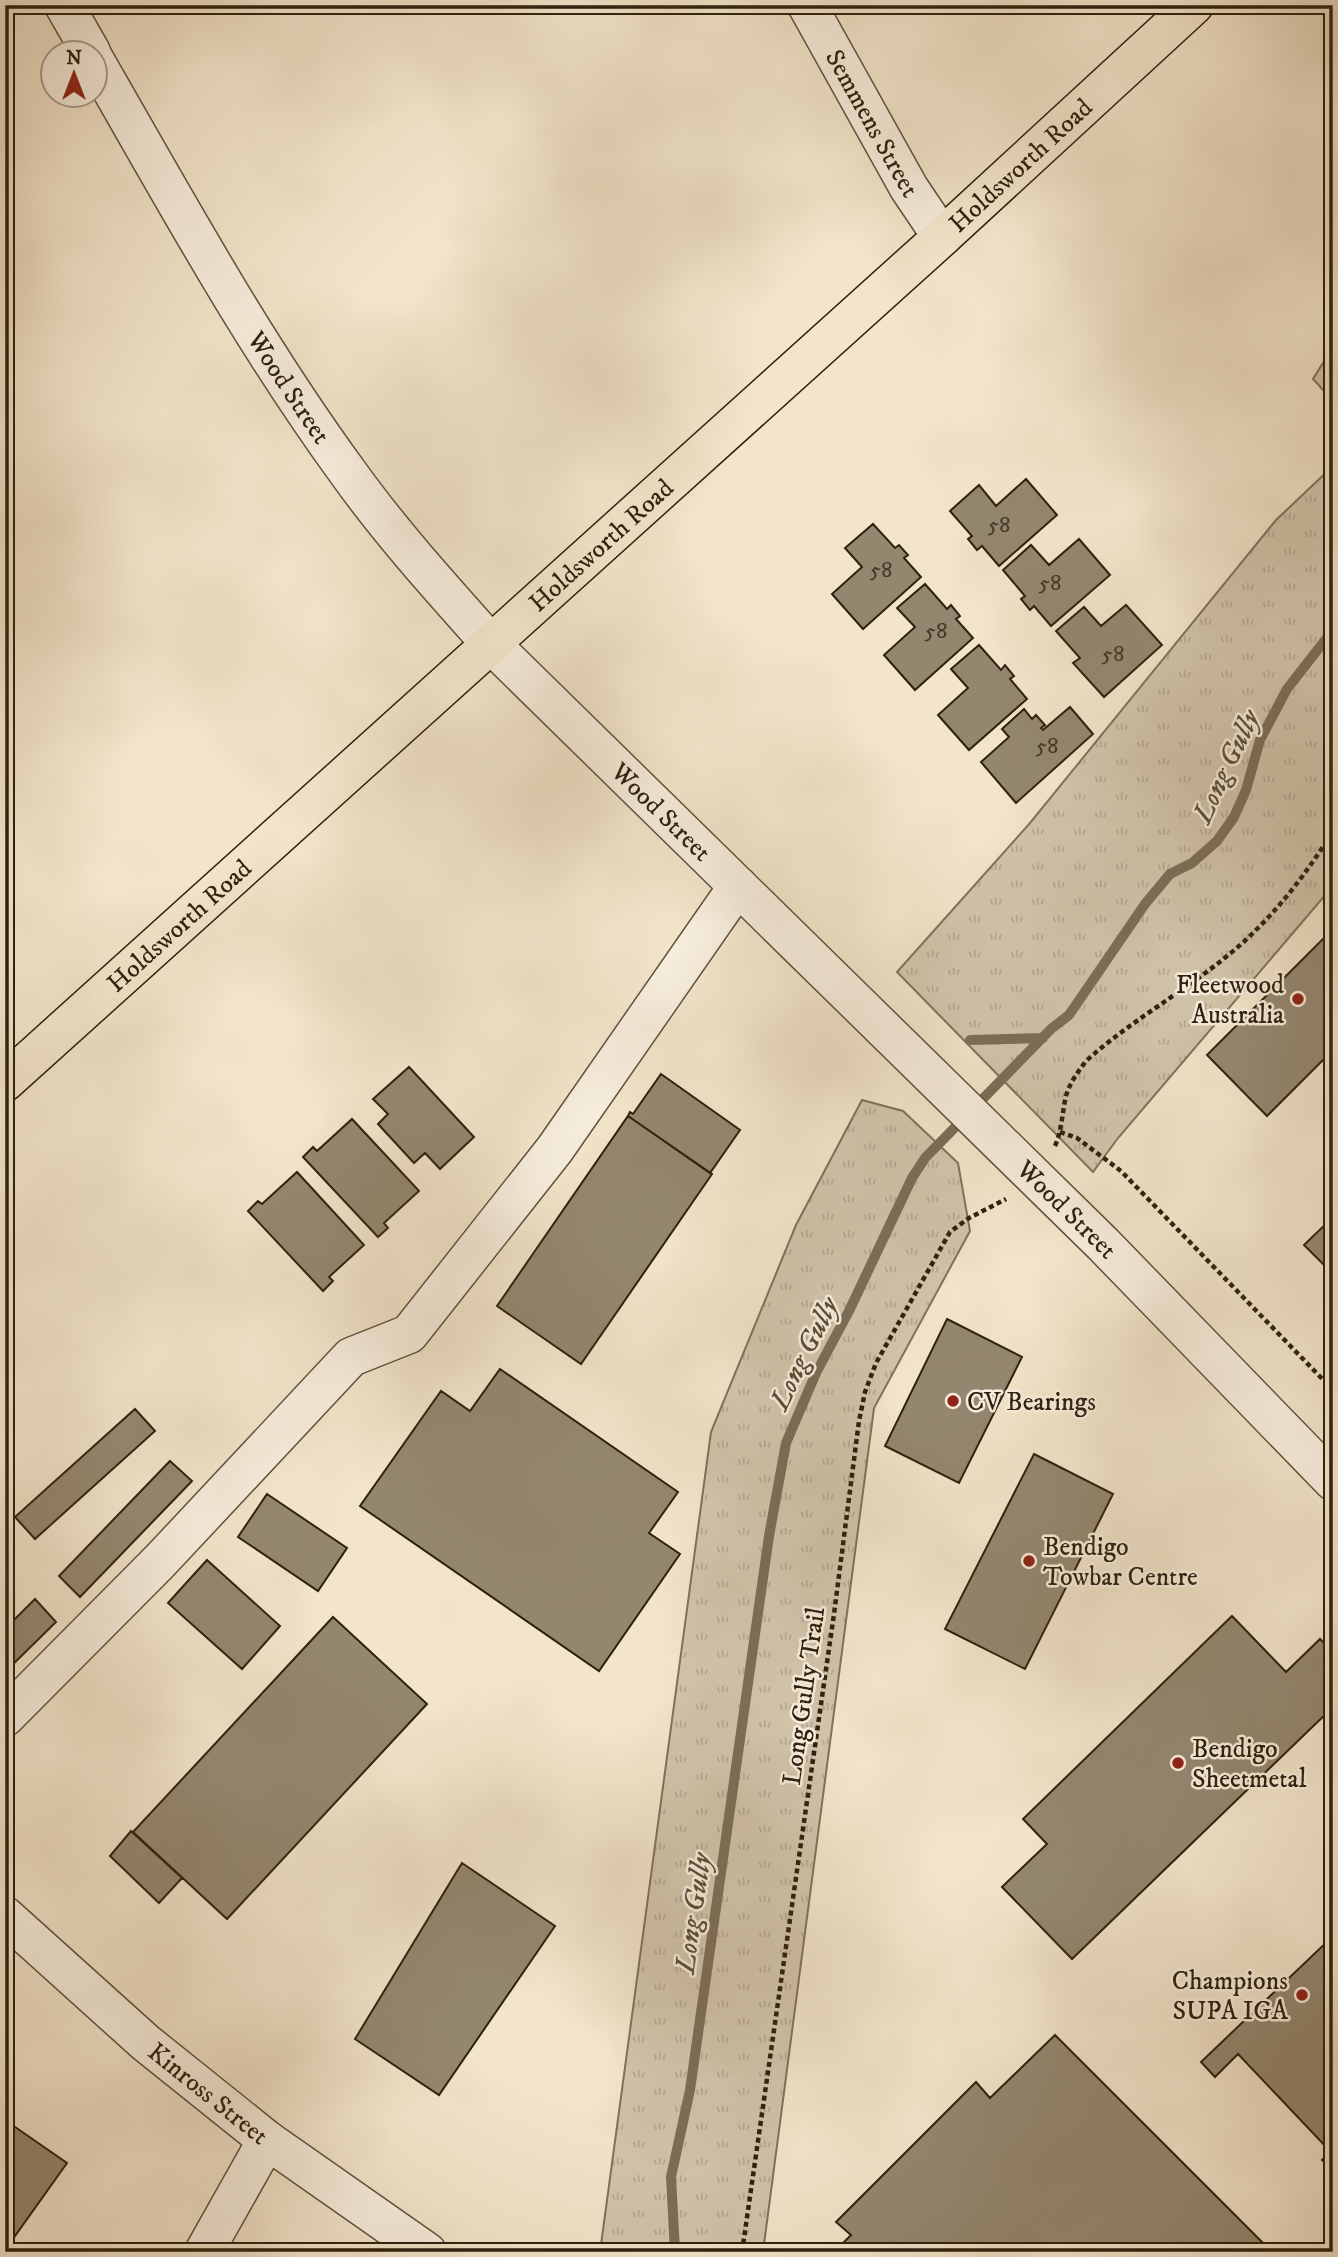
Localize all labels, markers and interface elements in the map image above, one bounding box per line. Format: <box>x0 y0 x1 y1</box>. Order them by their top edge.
north arrow <box>38 38 108 108</box>
street label: Semmens Street <box>817 44 926 204</box>
text: N <box>66 47 82 70</box>
street label: Holdsworth Road <box>942 92 1100 240</box>
street label: Wood Street <box>239 325 337 451</box>
street label: Holdsworth Road <box>522 472 681 620</box>
house number: 58 <box>988 511 1010 540</box>
house number: 58 <box>870 556 892 585</box>
house number: 58 <box>1039 569 1061 598</box>
house number: 58 <box>925 617 947 646</box>
house number: 58 <box>1102 640 1124 669</box>
water label: Long Gully <box>1184 703 1269 831</box>
house number: 58 <box>1036 732 1058 761</box>
street label: Wood Street <box>603 755 718 869</box>
street label: Holdsworth Road <box>101 853 259 1000</box>
place label: Fleetwood Australia <box>1176 969 1284 1032</box>
marker: Fleetwood Australia <box>1290 991 1306 1007</box>
street label: Wood Street <box>1008 1153 1123 1267</box>
water label: Long Gully <box>761 1290 847 1417</box>
place label: CV Bearings <box>967 1386 1096 1419</box>
marker: CV Bearings <box>945 1393 961 1409</box>
place label: Bendigo Towbar Centre <box>1043 1531 1198 1594</box>
marker: Bendigo Towbar Centre <box>1021 1553 1037 1569</box>
street label: Long Gully Trail <box>776 1605 833 1787</box>
place label: Bendigo Sheetmetal <box>1192 1733 1307 1796</box>
marker: Bendigo Sheetmetal <box>1170 1755 1186 1771</box>
water label: Long Gully <box>667 1849 720 1978</box>
place label: Champions SUPA IGA <box>1172 1965 1288 2028</box>
marker: Champions SUPA IGA <box>1294 1987 1310 2003</box>
street label: Kinross Street <box>141 2036 275 2153</box>

